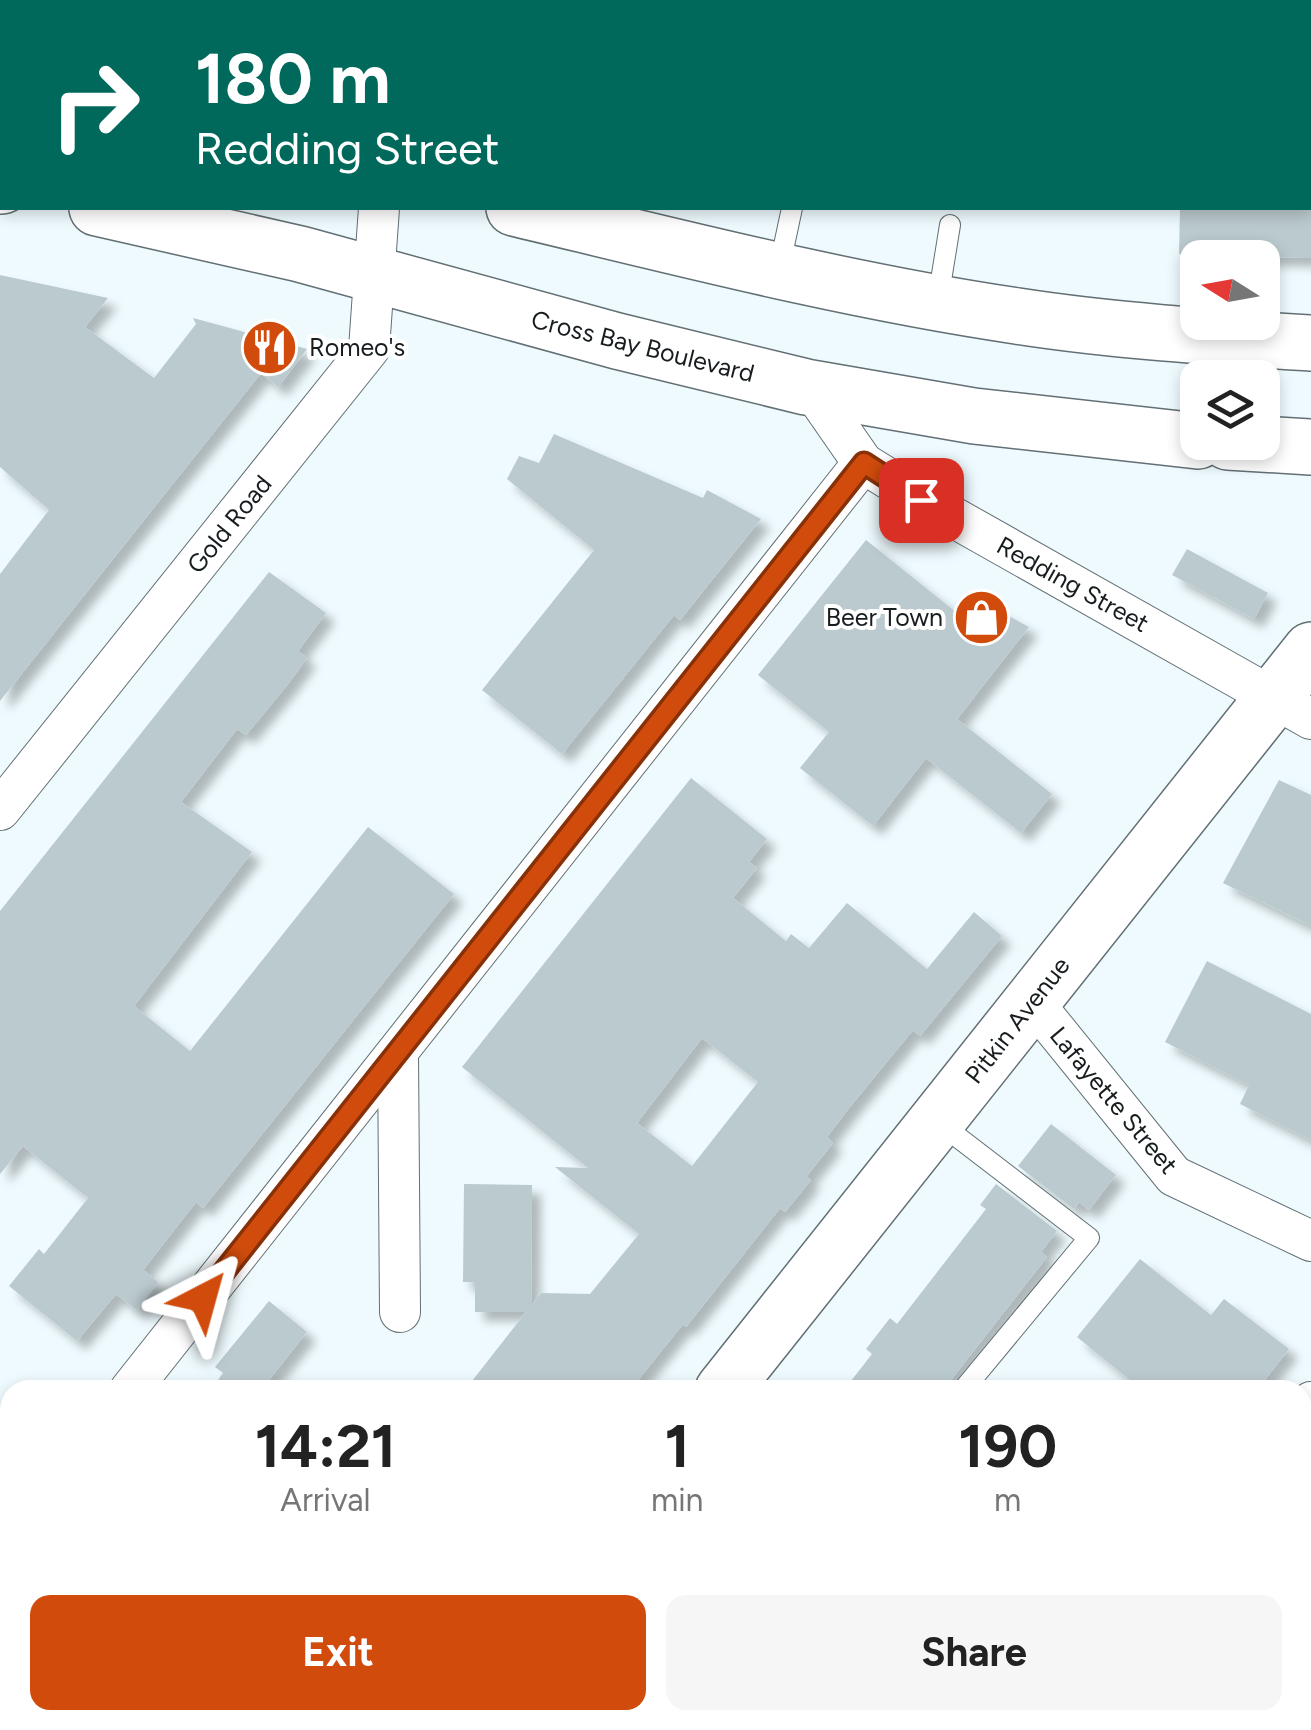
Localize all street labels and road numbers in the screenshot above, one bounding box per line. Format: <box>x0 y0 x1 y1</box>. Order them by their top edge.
street label: Cross Bay Boulevard <box>528 304 758 388</box>
street label: Gold Road <box>180 469 278 579</box>
street label: Redding Street <box>992 530 1154 638</box>
street label: Pitkin Avenue <box>958 951 1076 1089</box>
street label: Lafayette Street <box>1044 1020 1184 1180</box>

